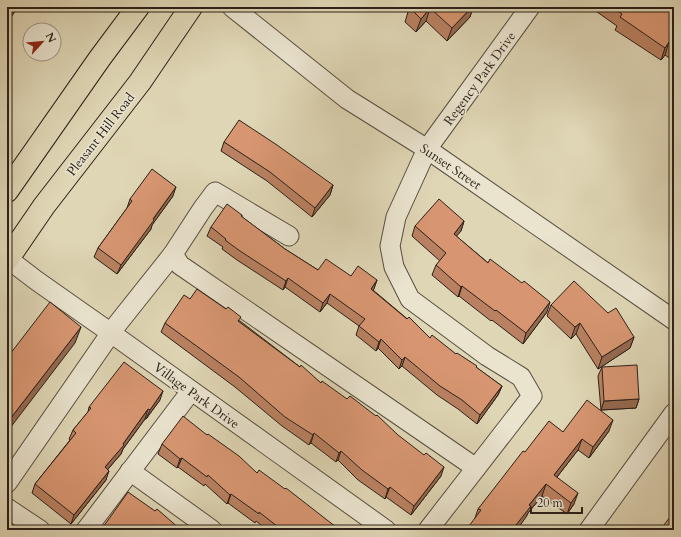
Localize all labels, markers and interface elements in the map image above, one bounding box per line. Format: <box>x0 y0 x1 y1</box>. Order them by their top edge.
north arrow <box>22 22 62 62</box>
street label: Regency Park Drive <box>440 28 520 129</box>
text: N <box>42 30 60 46</box>
street label: Pleasant Hill Road <box>63 89 139 180</box>
street label: Sunset Street <box>416 140 485 194</box>
street label: Village Park Drive <box>150 359 243 433</box>
scale bar <box>531 489 582 515</box>
text: 20 m <box>537 495 564 511</box>

